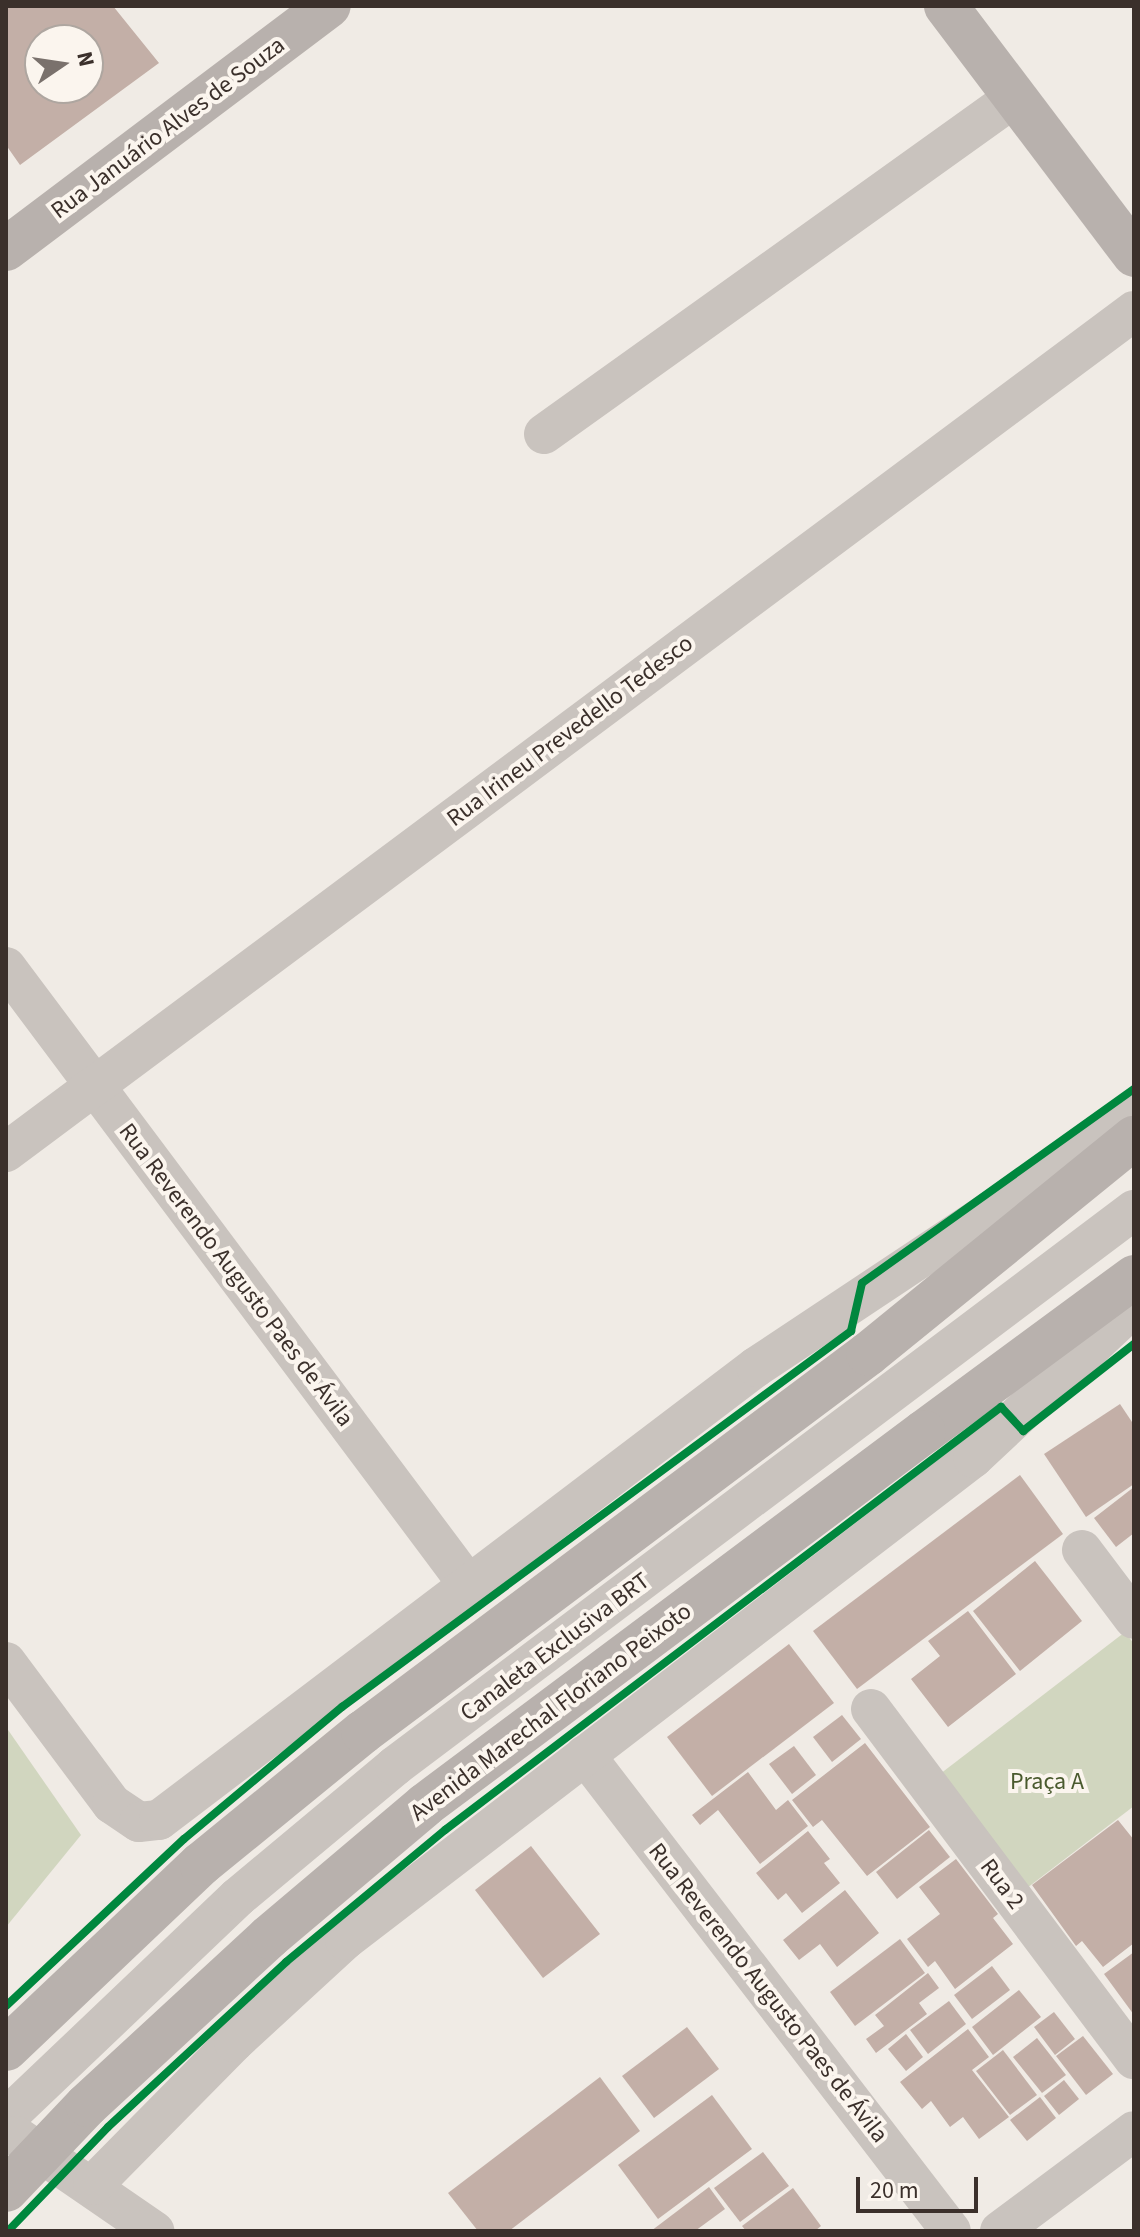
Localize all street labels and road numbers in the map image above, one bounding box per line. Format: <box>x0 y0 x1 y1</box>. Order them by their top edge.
street label: Rua Januário Alves de Souza <box>45 31 291 225</box>
street label: Rua Irineu Prevedello Tedesco <box>441 629 699 833</box>
street label: Rua Reverendo Augusto Paes de Ávila <box>112 1118 360 1432</box>
street label: Canaleta Exclusiva BRT <box>455 1566 655 1728</box>
street label: Avenida Marechal Floriano Peixoto <box>405 1597 697 1827</box>
street label: Rua Reverendo Augusto Paes de Ávila <box>642 1837 894 2149</box>
street label: Rua 2 <box>974 1853 1030 1915</box>

